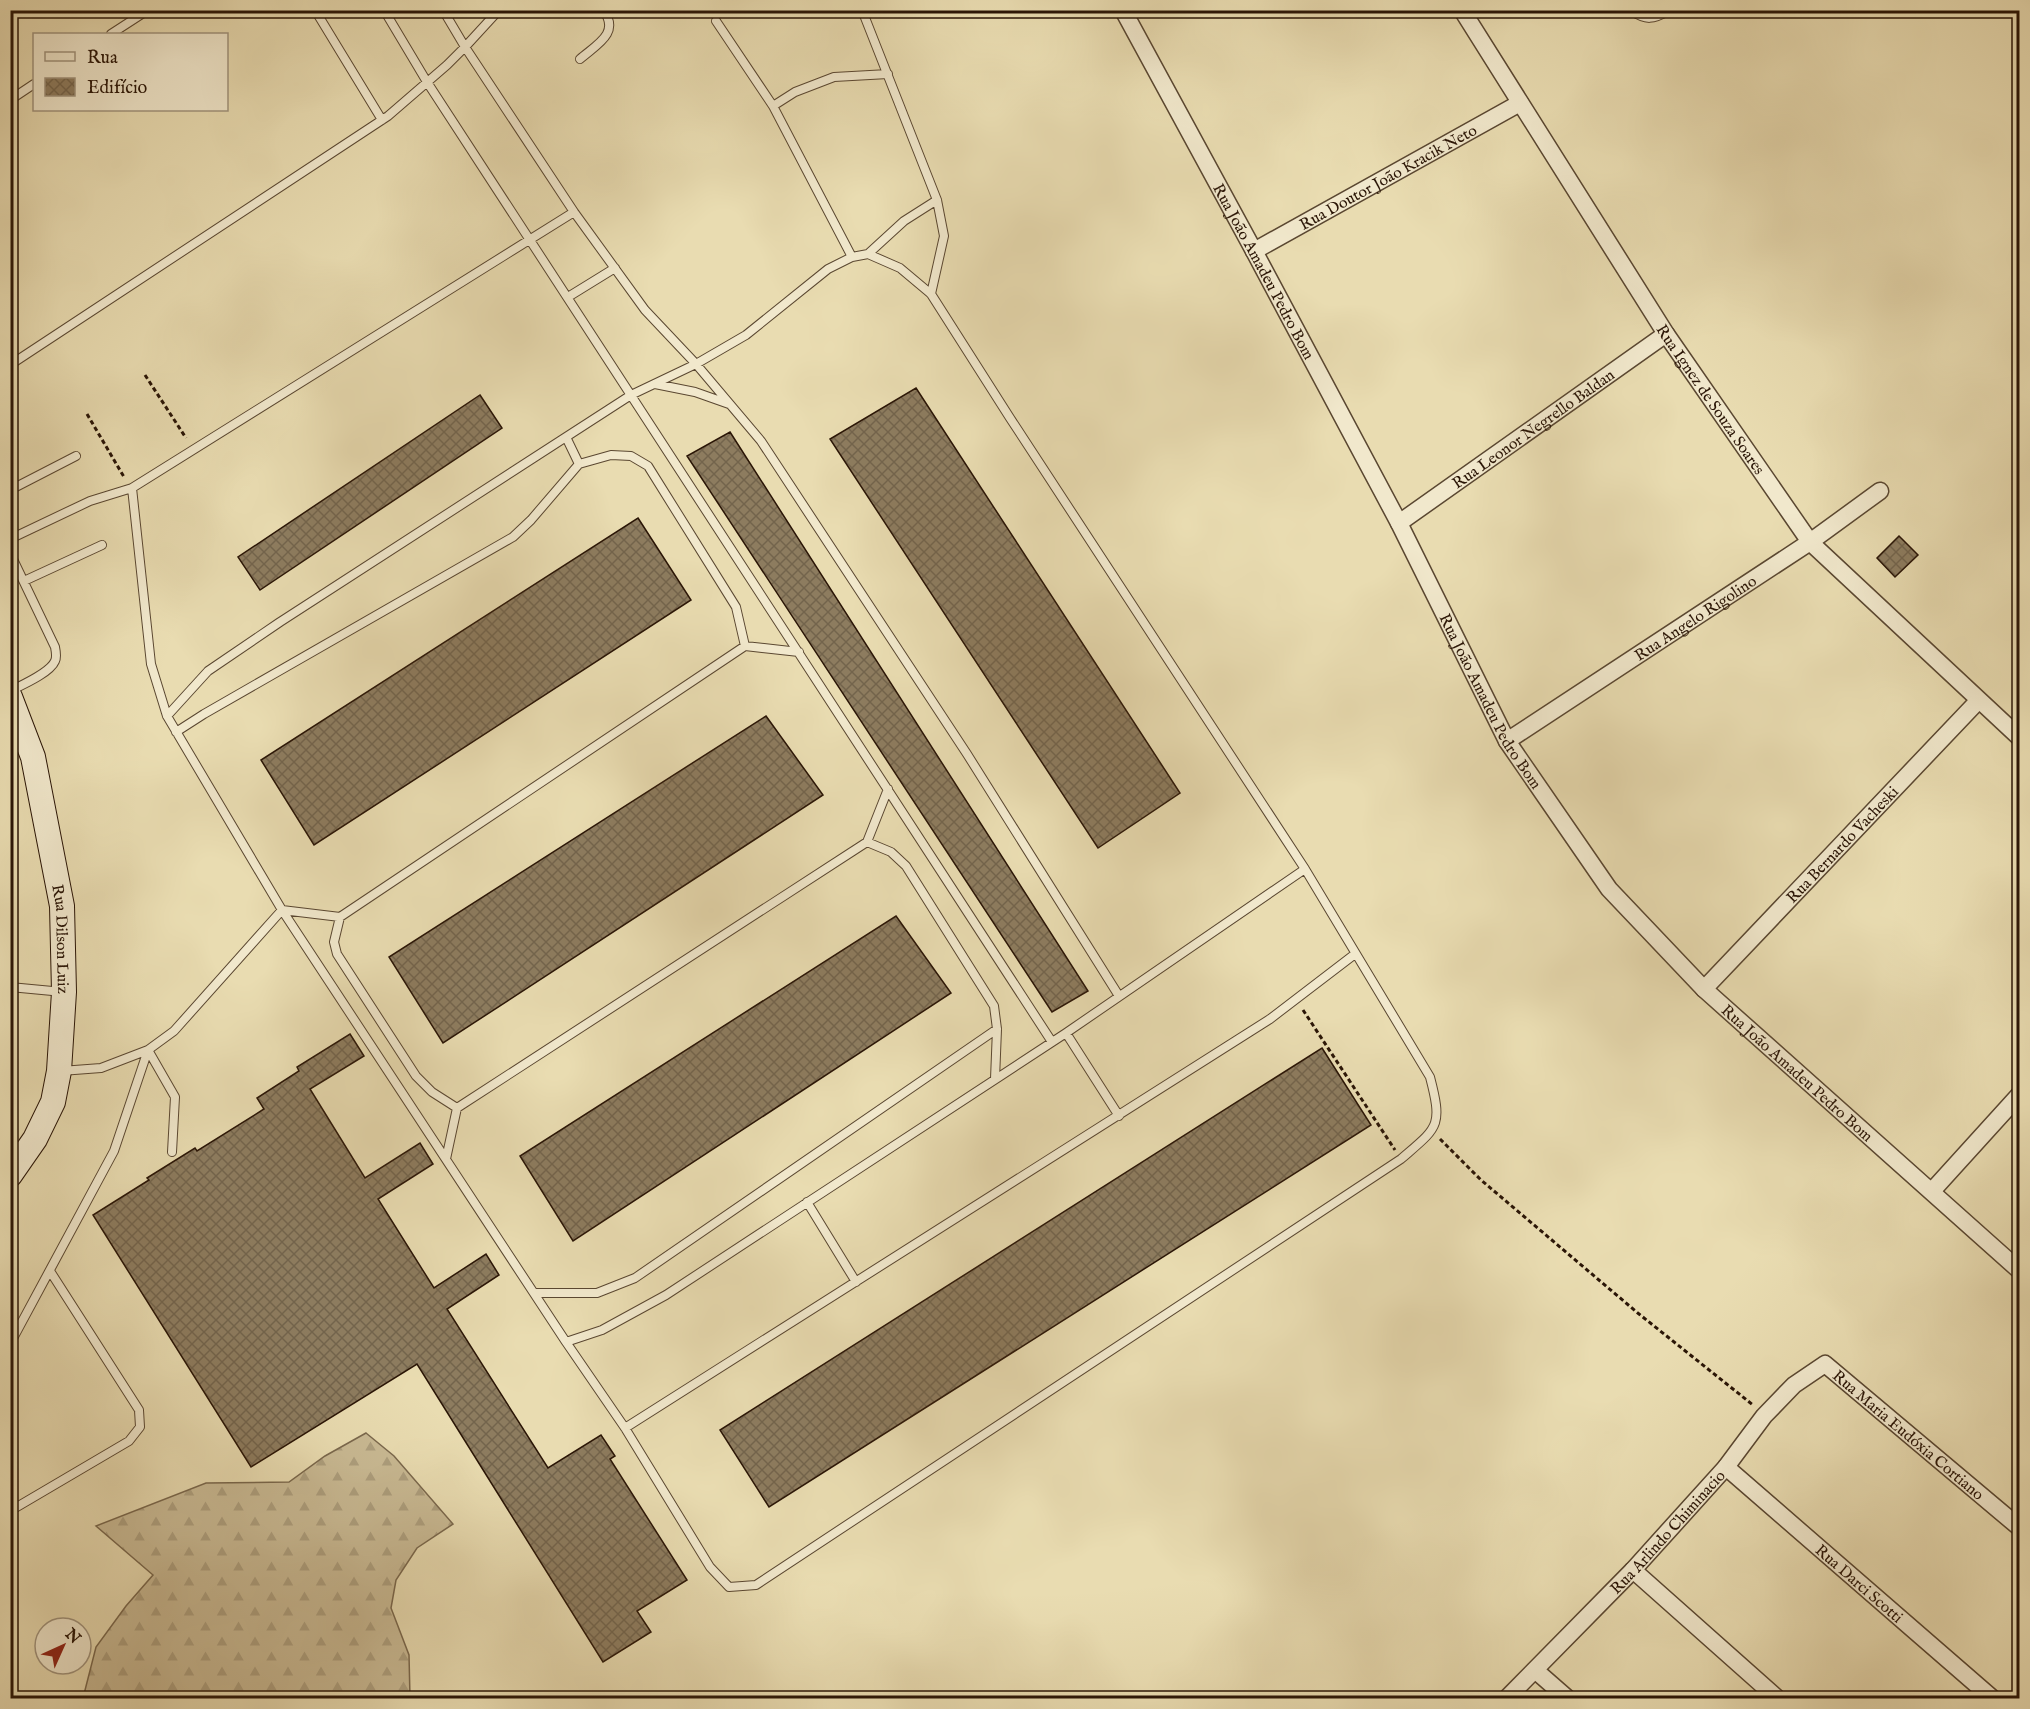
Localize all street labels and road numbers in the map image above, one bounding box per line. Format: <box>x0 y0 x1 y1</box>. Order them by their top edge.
street label: Rua Doutor João Kracik Neto <box>1296 121 1481 236</box>
street label: Rua João Amadeu Pedro Bom <box>1207 181 1318 364</box>
street label: Rua Ignez de Souza Soares <box>1651 321 1768 479</box>
street label: Rua Leonor Negrello Baldan <box>1449 365 1619 494</box>
street label: Rua Angelo Rigolino <box>1631 572 1761 666</box>
street label: Rua João Amadeu Pedro Bom <box>1434 611 1545 794</box>
street label: Rua Bernardo Vacheski <box>1783 783 1904 908</box>
street label: Rua Dilson Luiz <box>46 883 72 994</box>
street label: Rua João Amadeu Pedro Bom <box>1716 1001 1876 1147</box>
street label: Rua Maria Eudóxia Cortiano <box>1828 1367 1988 1506</box>
street label: Rua Arlindo Chiminacio <box>1607 1466 1731 1599</box>
street label: Rua Darci Scotti <box>1810 1541 1906 1628</box>

